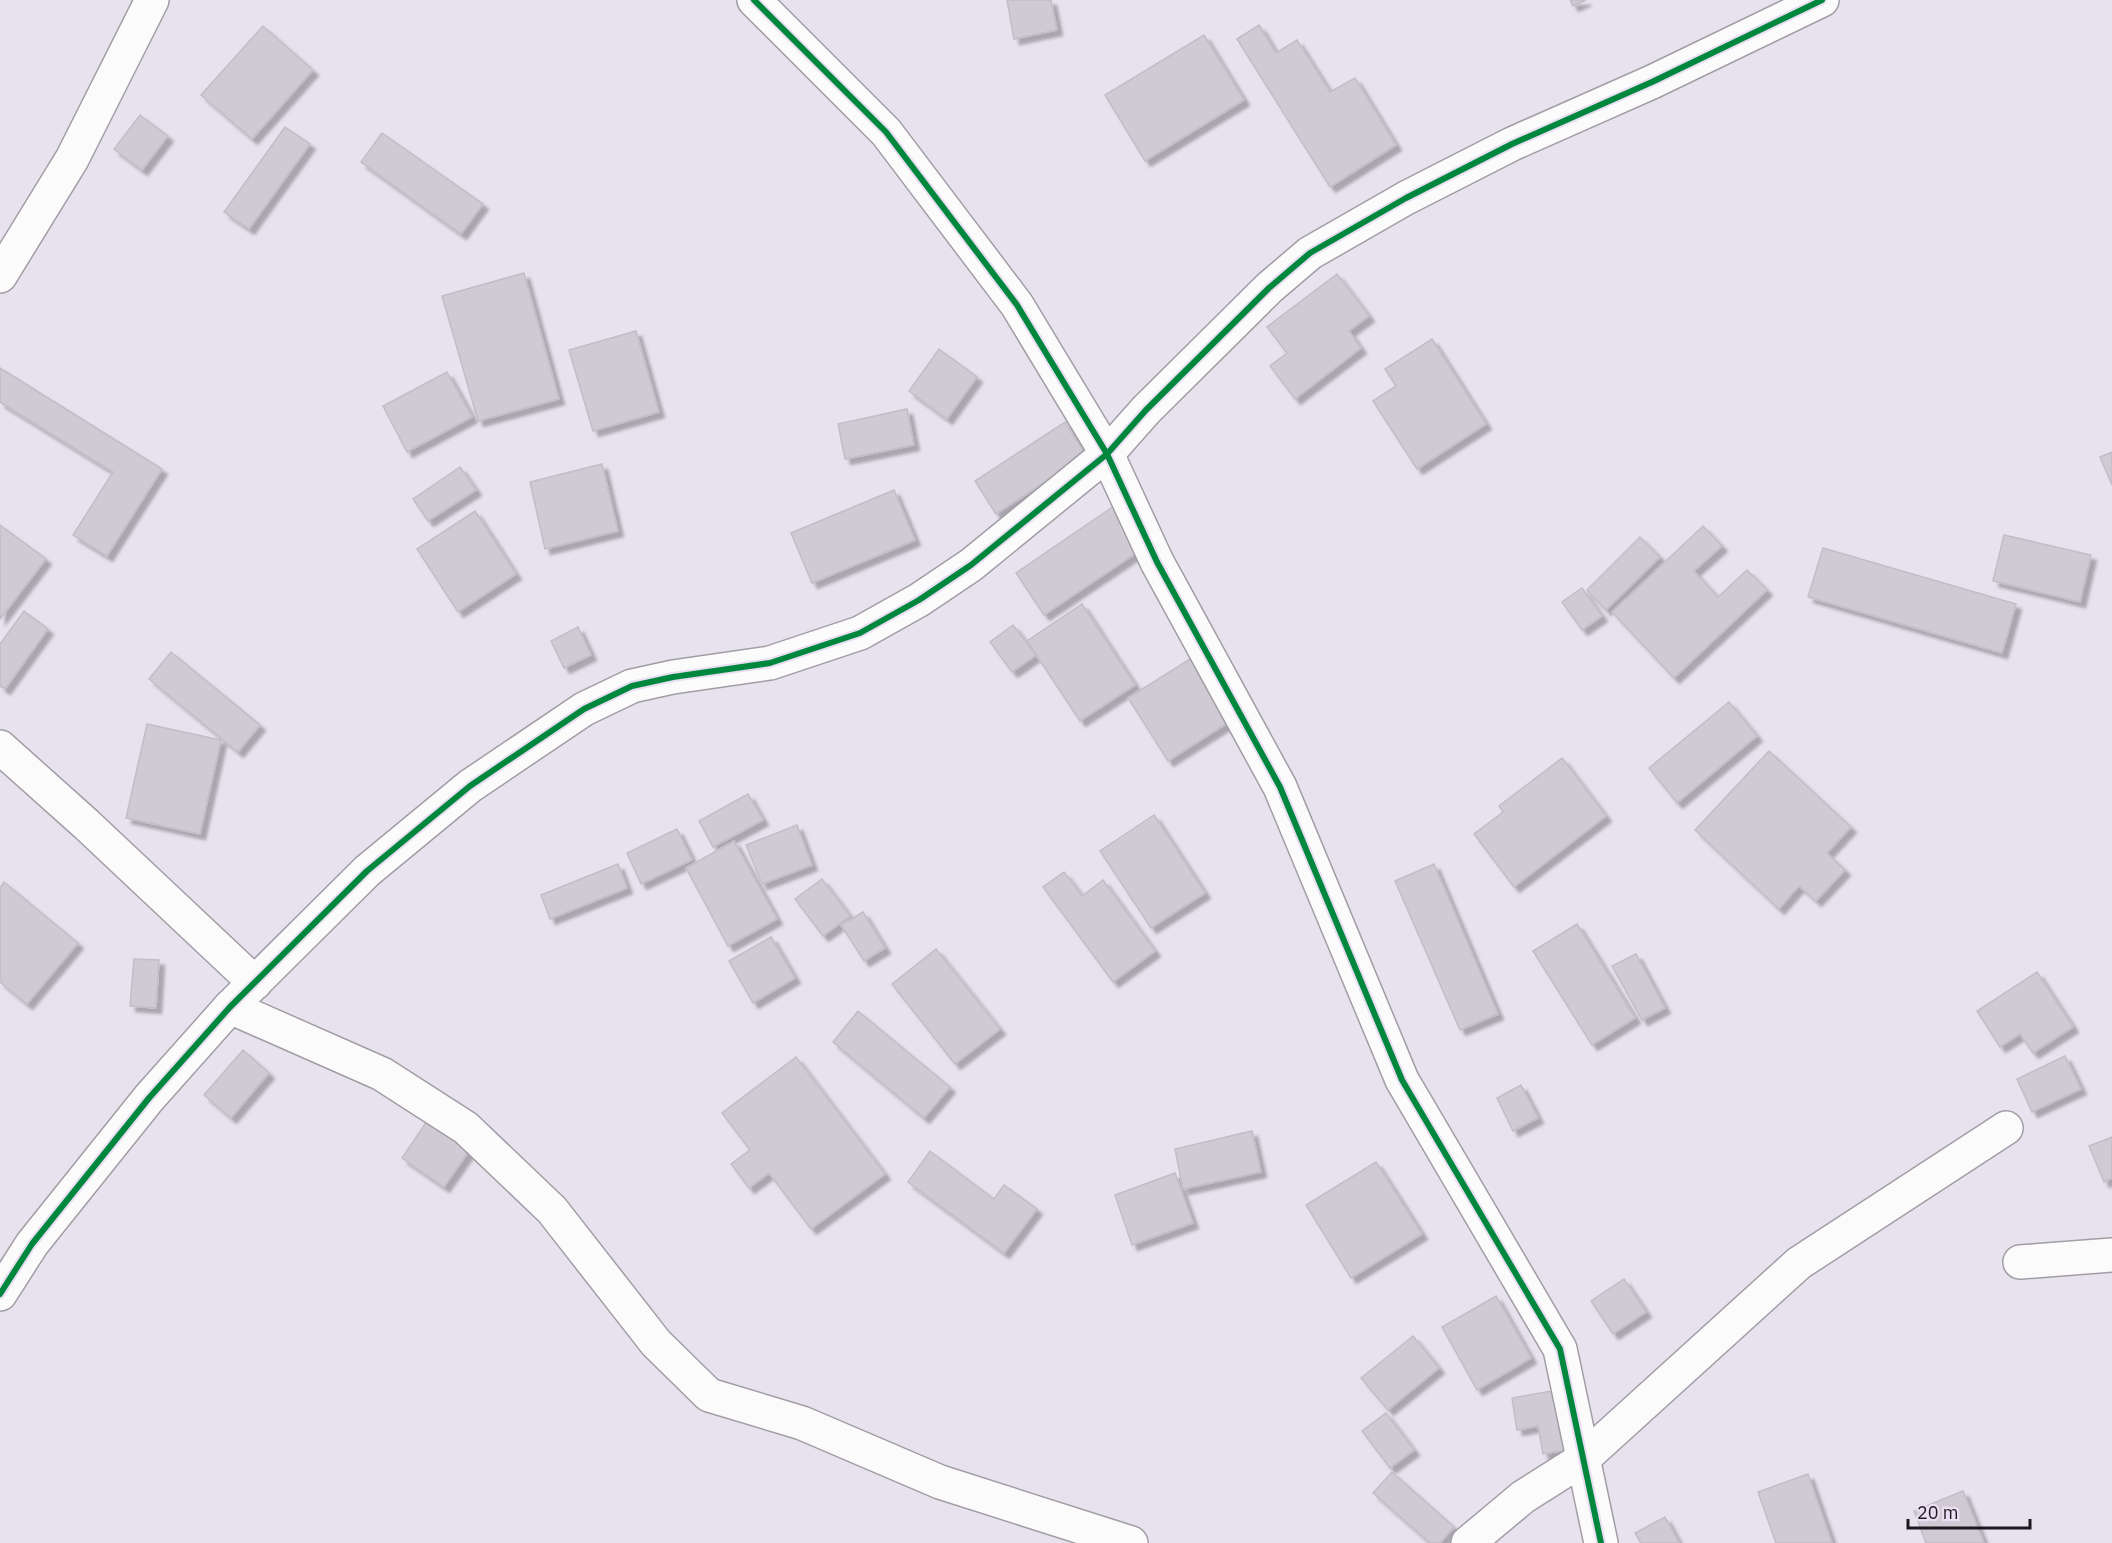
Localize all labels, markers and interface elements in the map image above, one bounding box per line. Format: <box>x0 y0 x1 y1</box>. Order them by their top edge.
scale bar <box>1908 1492 2030 1530</box>
text: 20 m <box>1917 1501 1959 1524</box>

